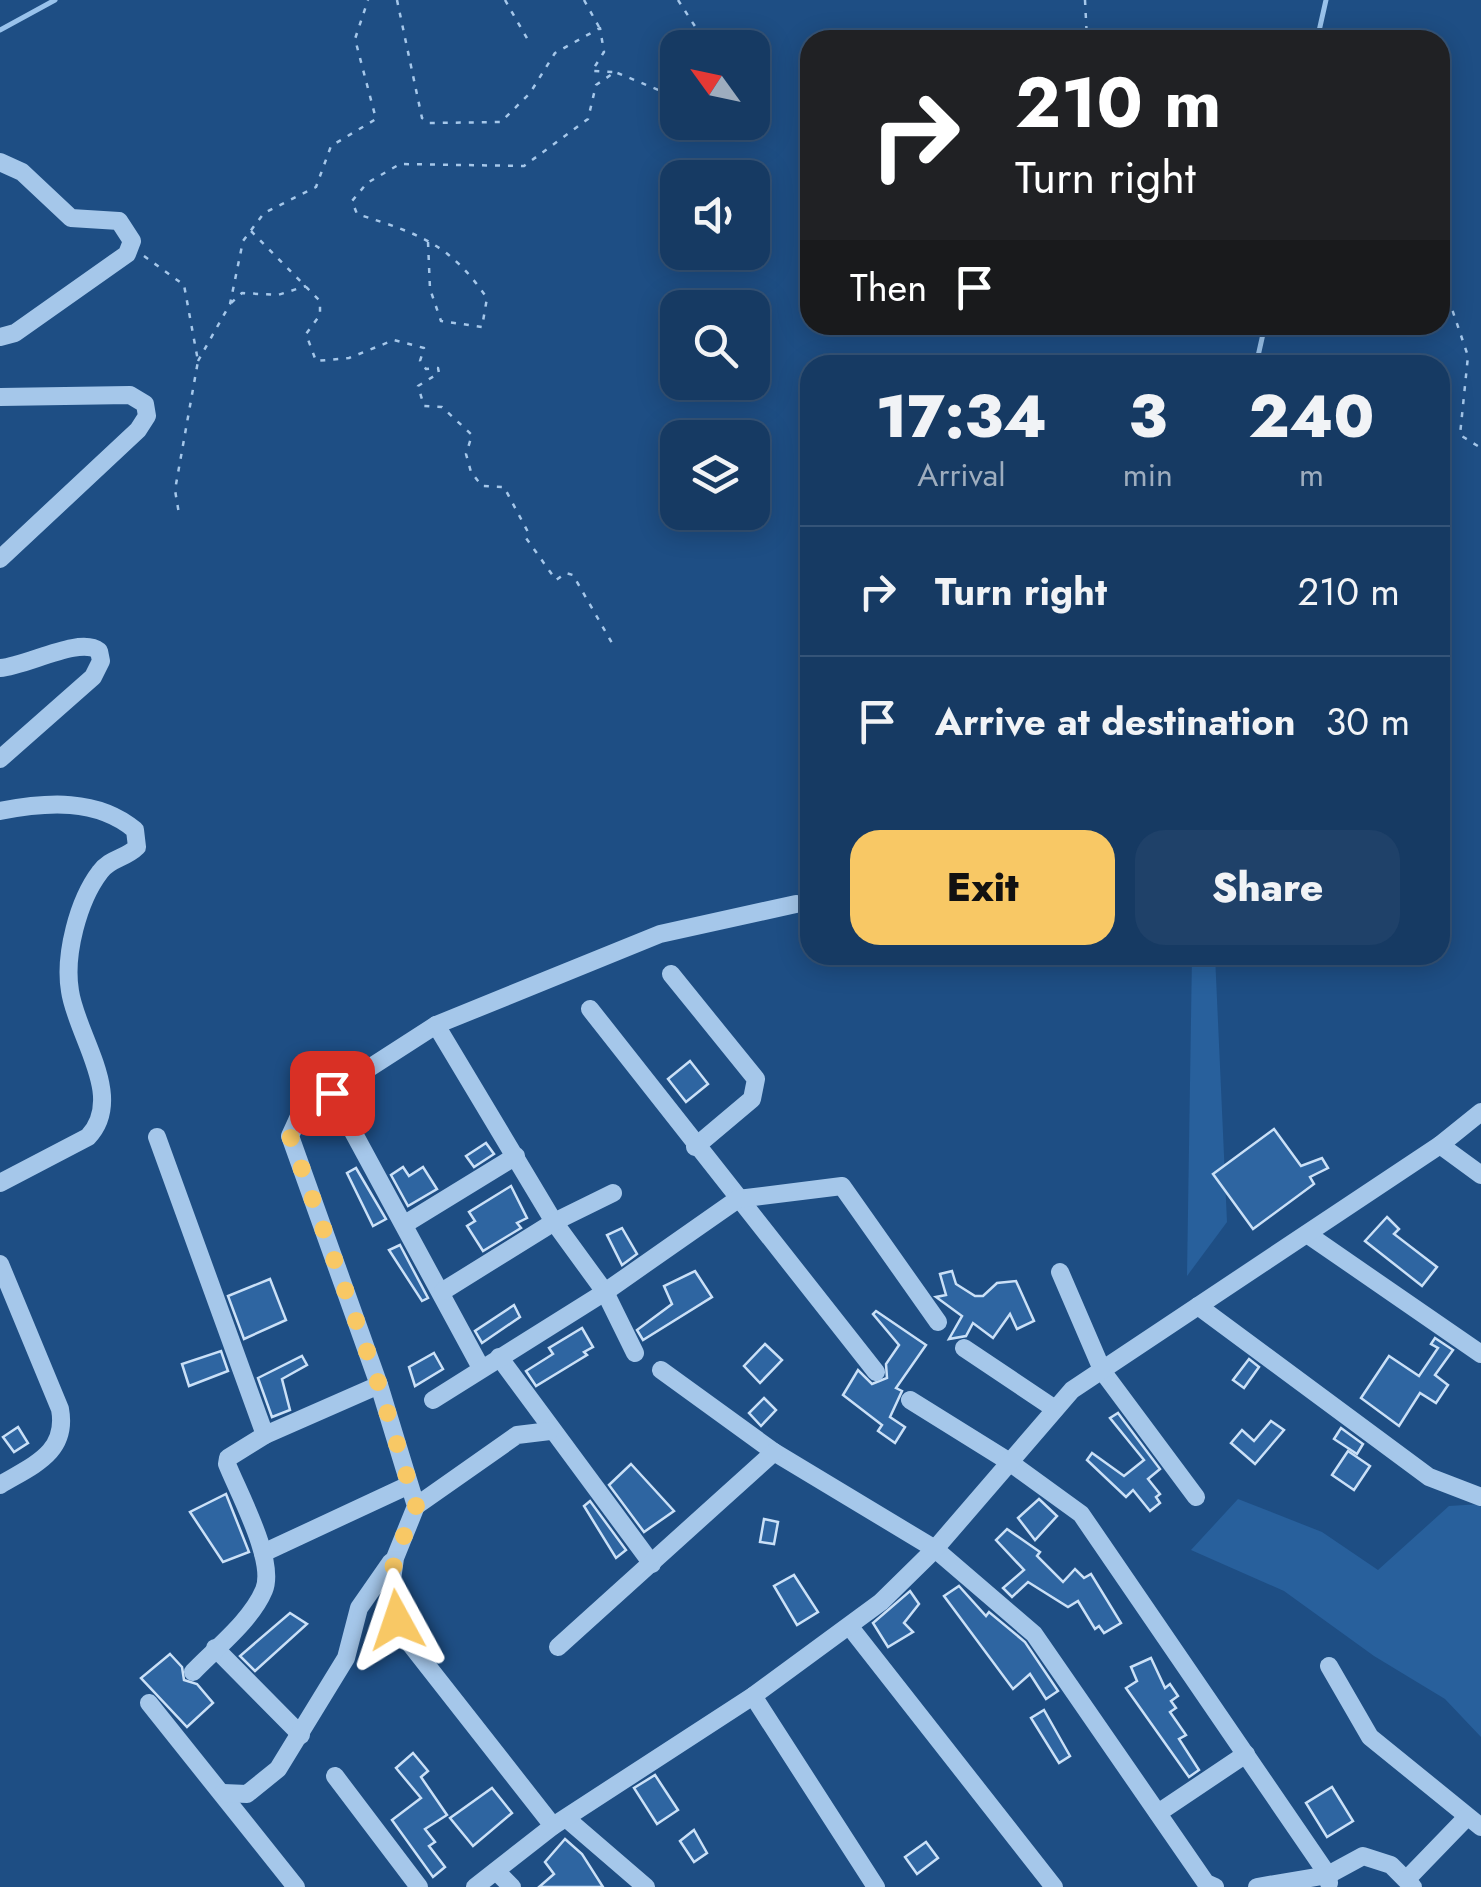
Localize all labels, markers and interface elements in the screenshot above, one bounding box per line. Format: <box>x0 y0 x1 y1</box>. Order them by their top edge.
north arrow <box>660 30 770 140</box>
map controls <box>660 30 770 530</box>
text: 210 m <box>1015 52 1221 153</box>
icon: right <box>850 70 980 200</box>
text: Turn right <box>1015 145 1196 210</box>
button: sound <box>660 160 770 270</box>
text: Then <box>850 260 927 315</box>
icon: arrive <box>947 260 1002 315</box>
button: search <box>660 290 770 400</box>
text: 17:34 <box>876 373 1047 460</box>
text: 3 <box>1129 373 1167 460</box>
text: 240 <box>1249 373 1374 460</box>
button: layers <box>660 420 770 530</box>
text: Arrival <box>917 452 1006 498</box>
text: min <box>1123 452 1173 498</box>
text: m <box>1299 452 1324 498</box>
icon: right <box>850 564 905 619</box>
text: Turn right <box>935 564 1107 619</box>
text: 210 m <box>1297 564 1400 619</box>
icon: arrive <box>850 694 905 749</box>
text: Arrive at destination <box>935 694 1296 749</box>
text: 30 m <box>1326 694 1410 749</box>
button: Exit <box>850 830 1115 945</box>
button: Share <box>1135 830 1400 945</box>
pin <box>290 1051 375 1136</box>
icon: arrive <box>305 1066 360 1121</box>
position arrow <box>345 1568 449 1672</box>

